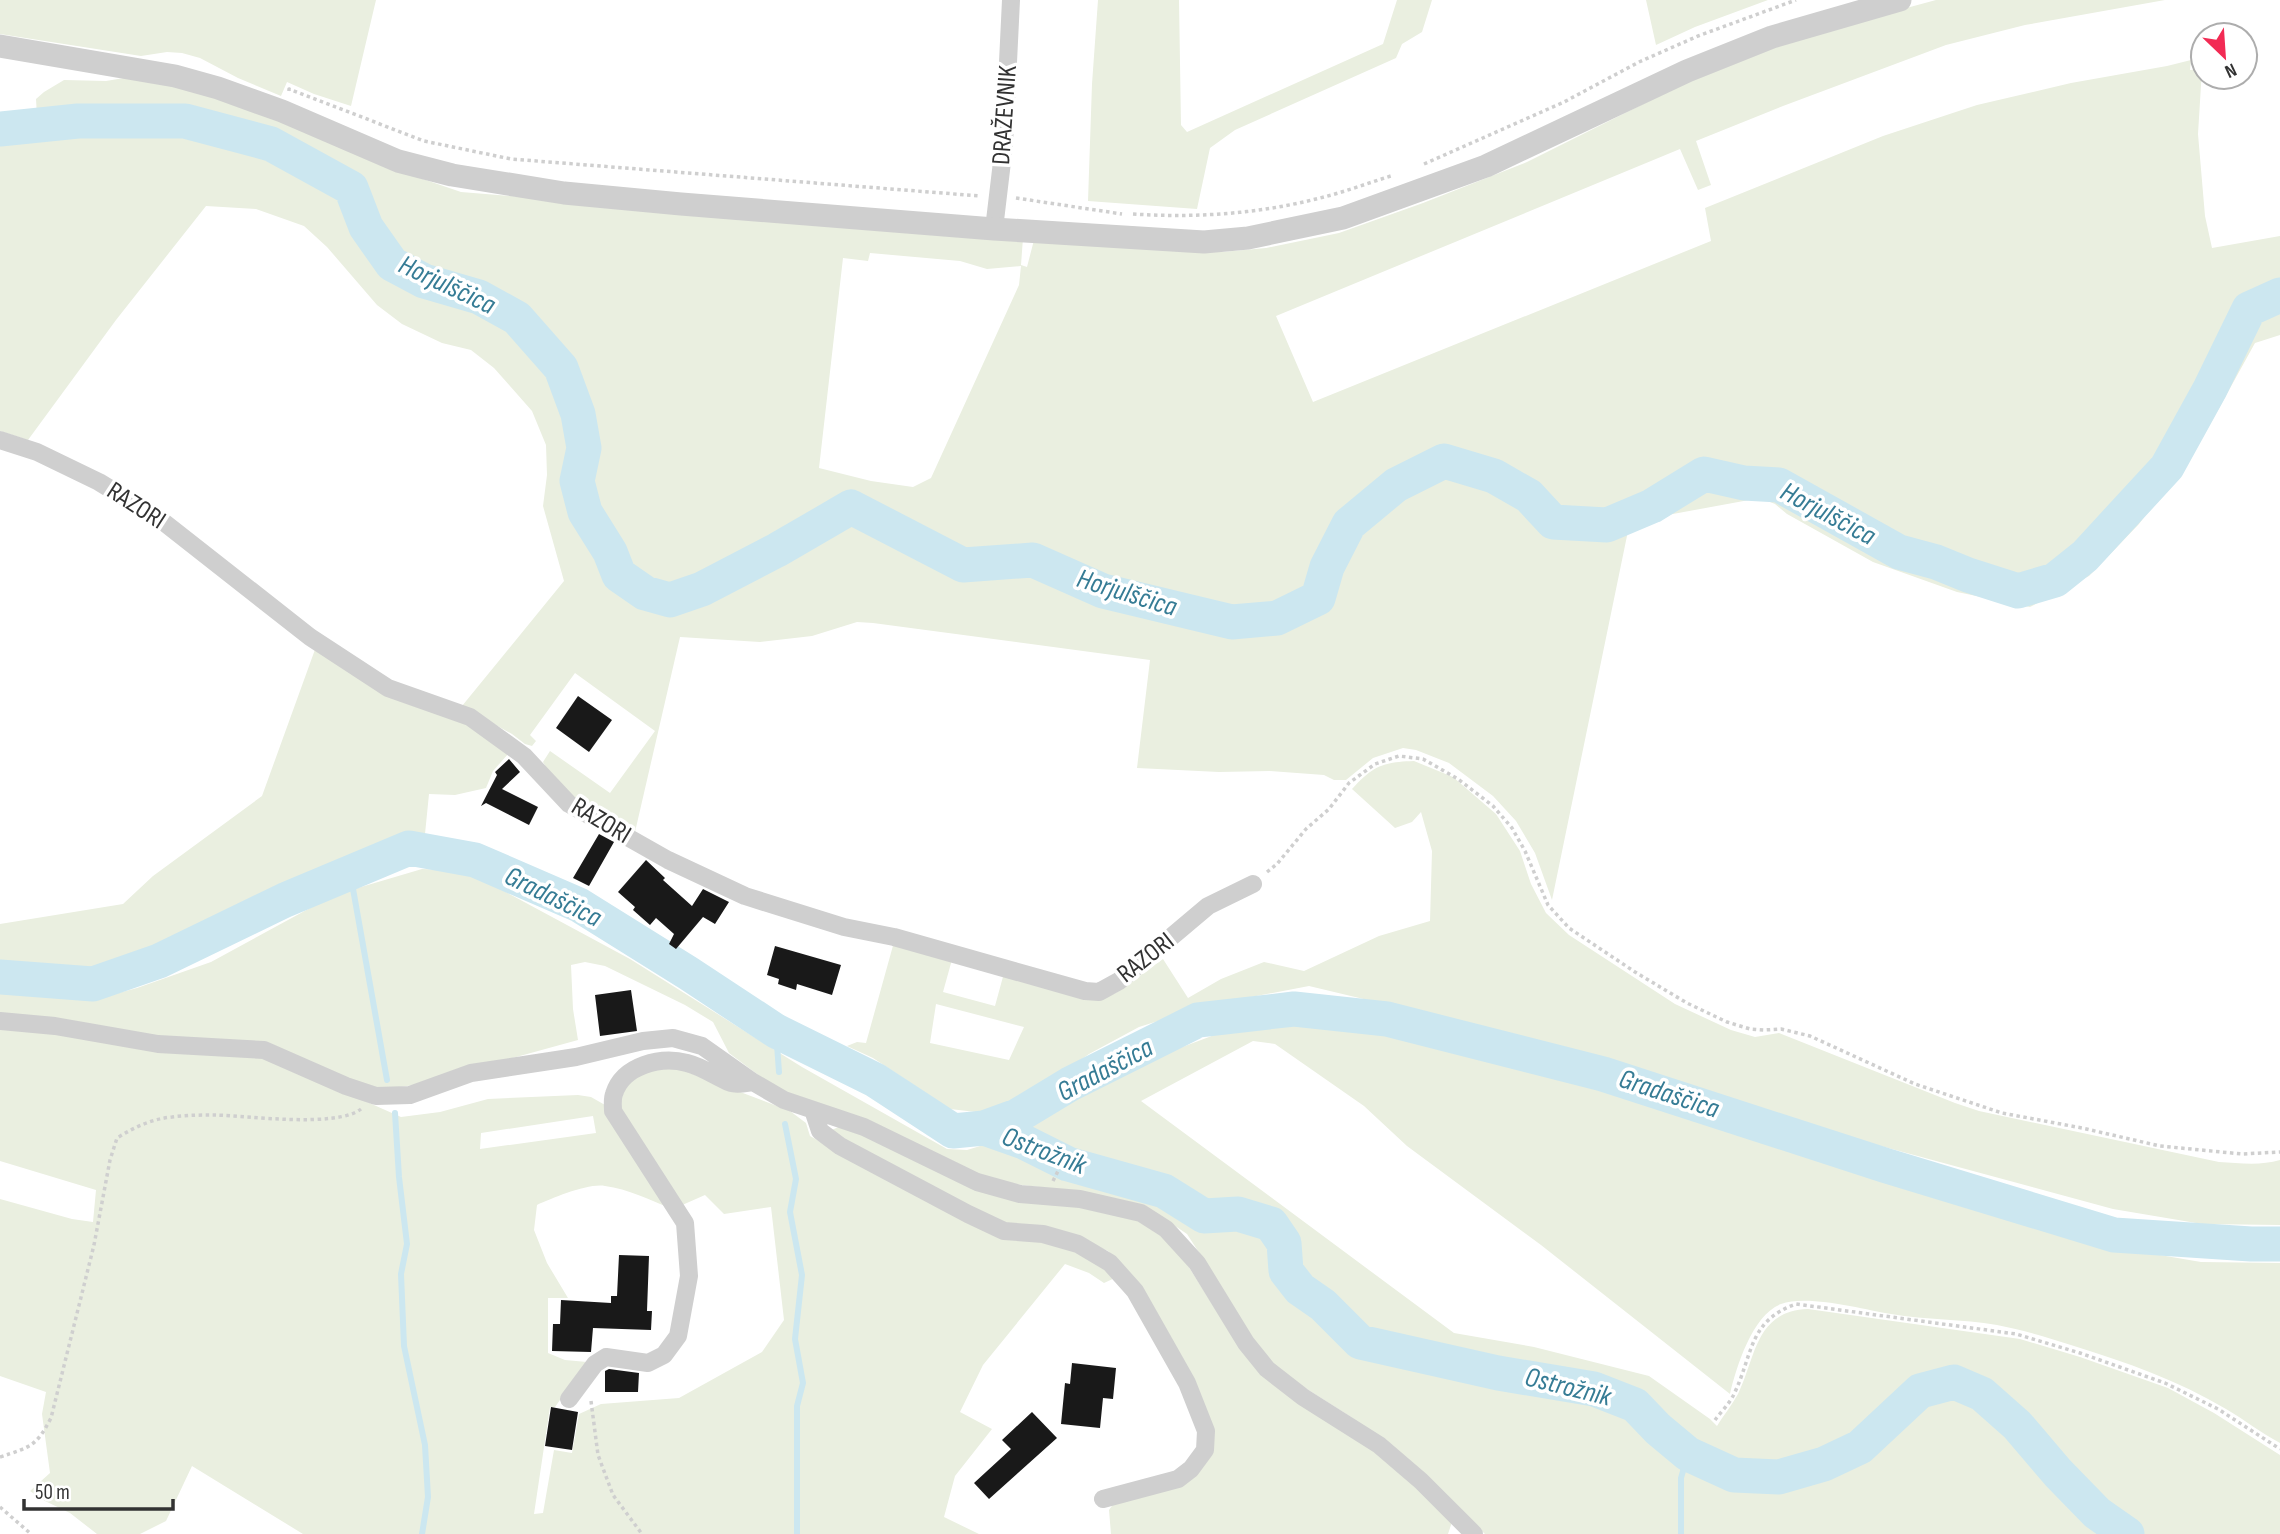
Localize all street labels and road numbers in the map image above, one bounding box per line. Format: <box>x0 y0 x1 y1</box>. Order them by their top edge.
street label: DRAŽEVNIK <box>986 64 1024 166</box>
street label: RAZORI <box>101 476 171 536</box>
street label: RAZORI <box>566 791 636 851</box>
street label: RAZORI <box>1111 926 1181 990</box>

